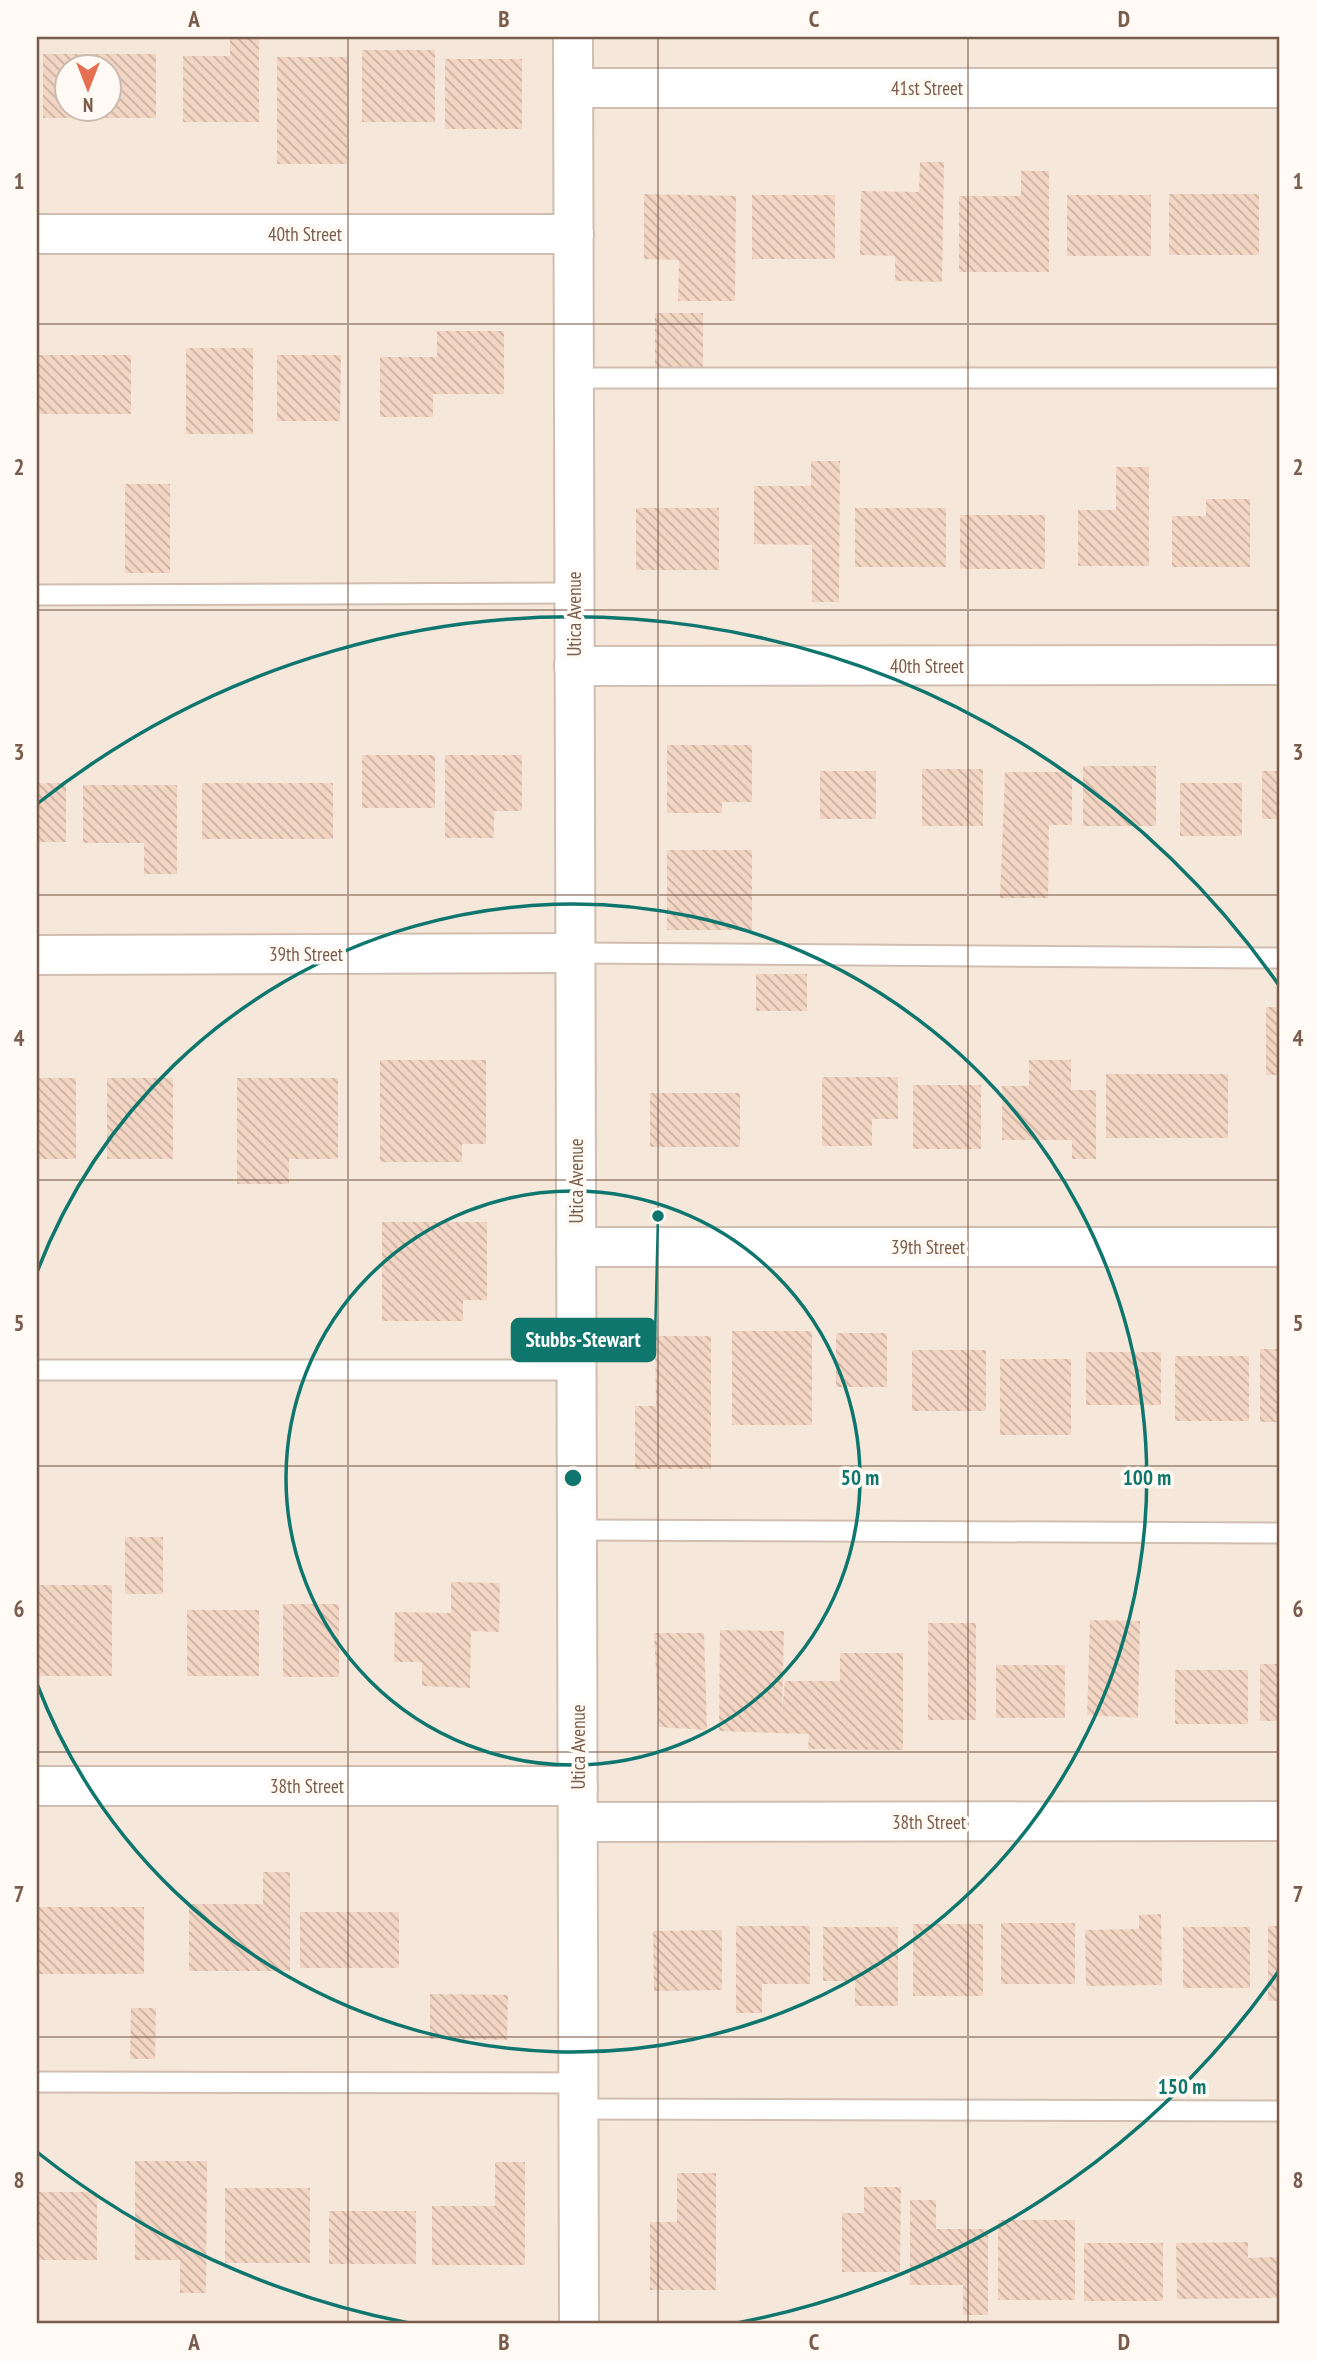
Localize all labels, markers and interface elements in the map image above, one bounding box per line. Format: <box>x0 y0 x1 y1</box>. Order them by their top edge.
text: A <box>187 4 200 33</box>
text: B <box>498 4 510 33</box>
text: C <box>809 4 820 33</box>
text: D <box>1118 4 1130 33</box>
north arrow <box>52 52 122 122</box>
street label: 41st Street <box>891 76 964 100</box>
text: N <box>83 93 93 117</box>
text: 1 <box>14 166 25 195</box>
text: 1 <box>1293 166 1304 195</box>
street label: 40th Street <box>268 222 343 246</box>
text: 2 <box>14 452 25 481</box>
text: 2 <box>1293 452 1304 481</box>
street label: Utica Avenue <box>562 571 586 657</box>
street label: 40th Street <box>890 654 965 678</box>
text: 3 <box>14 737 25 766</box>
text: 3 <box>1293 737 1304 766</box>
street label: 39th Street <box>269 942 344 966</box>
text: 4 <box>14 1023 25 1052</box>
text: 4 <box>1293 1023 1304 1052</box>
street label: Utica Avenue <box>564 1138 588 1224</box>
street label: 39th Street <box>891 1235 966 1259</box>
text: 5 <box>14 1308 25 1337</box>
text: 5 <box>1293 1308 1304 1337</box>
callout: Stubbs-Stewart <box>512 1319 655 1361</box>
text: Stubbs-Stewart <box>525 1326 641 1353</box>
text: 50 m <box>841 1464 879 1491</box>
text: 100 m <box>1123 1464 1171 1491</box>
centre of rings <box>561 1466 585 1490</box>
text: 6 <box>14 1594 25 1623</box>
text: 6 <box>1293 1594 1304 1623</box>
street label: Utica Avenue <box>566 1704 590 1790</box>
street label: 38th Street <box>270 1774 345 1798</box>
street label: 38th Street <box>892 1810 967 1834</box>
text: 7 <box>14 1879 25 1908</box>
text: 7 <box>1293 1879 1304 1908</box>
text: 150 m <box>1158 2073 1206 2100</box>
text: 8 <box>14 2165 25 2194</box>
text: 8 <box>1293 2165 1304 2194</box>
text: A <box>187 2327 200 2356</box>
text: B <box>498 2327 510 2356</box>
text: C <box>809 2327 820 2356</box>
text: D <box>1118 2327 1130 2356</box>

